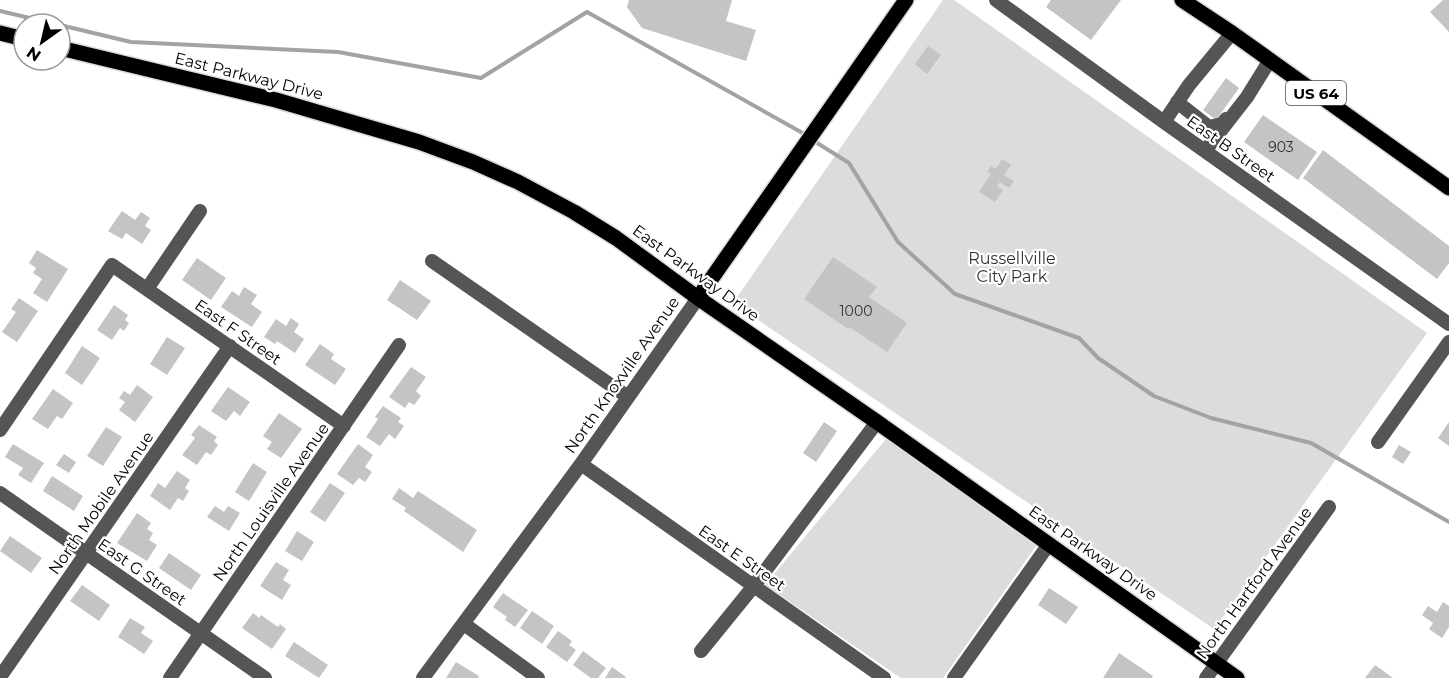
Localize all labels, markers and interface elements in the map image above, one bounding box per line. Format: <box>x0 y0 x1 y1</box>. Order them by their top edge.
north arrow <box>12 12 72 72</box>
text: N <box>23 43 45 66</box>
street label: East Parkway Drive <box>173 48 325 104</box>
road number: US 64 <box>1286 81 1346 105</box>
street label: East B Street <box>1183 112 1279 187</box>
house number: 903 <box>1268 138 1294 156</box>
street label: East Parkway Drive <box>629 221 763 325</box>
park label: Russellville City Park <box>968 249 1056 286</box>
street label: North Knoxville Avenue <box>561 293 683 457</box>
street label: East F Street <box>191 295 285 369</box>
house number: 1000 <box>840 302 872 320</box>
street label: North Louisville Avenue <box>209 419 333 585</box>
street label: North Mobile Avenue <box>44 428 158 578</box>
street label: East Parkway Drive <box>1025 502 1161 604</box>
street label: North Hartford Avenue <box>1192 503 1316 663</box>
street label: East E Street <box>695 521 790 595</box>
street label: East G Street <box>94 535 190 610</box>

